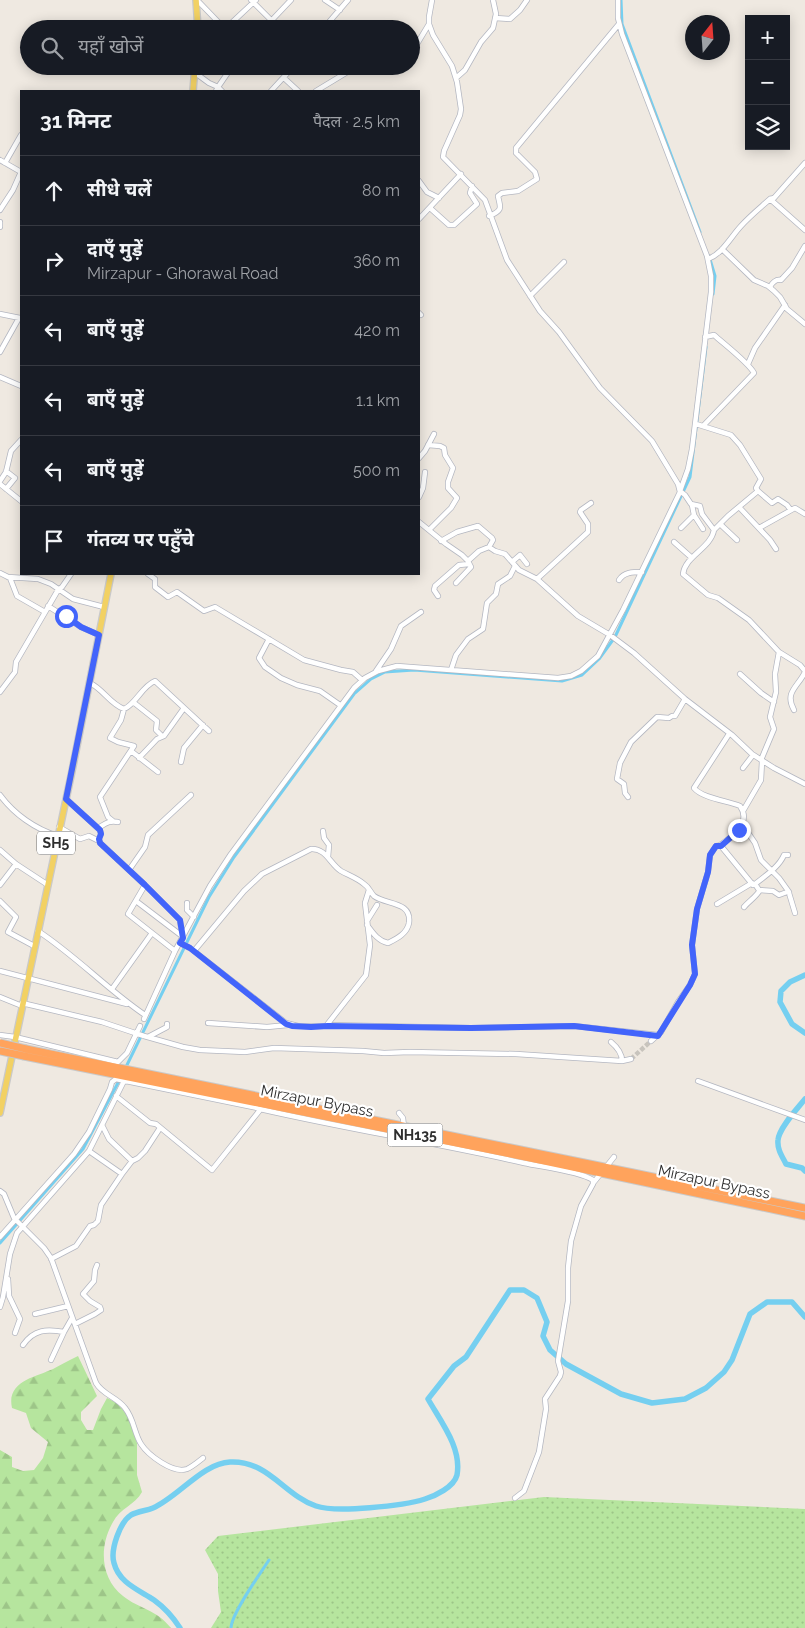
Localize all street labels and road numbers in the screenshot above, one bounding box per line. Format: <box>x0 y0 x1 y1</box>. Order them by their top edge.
road number: SH5 <box>37 831 75 854</box>
street label: Mirzapur Bypass <box>259 1081 375 1121</box>
road number: NH135 <box>388 1124 442 1146</box>
street label: Mirzapur Bypass <box>656 1161 772 1203</box>

